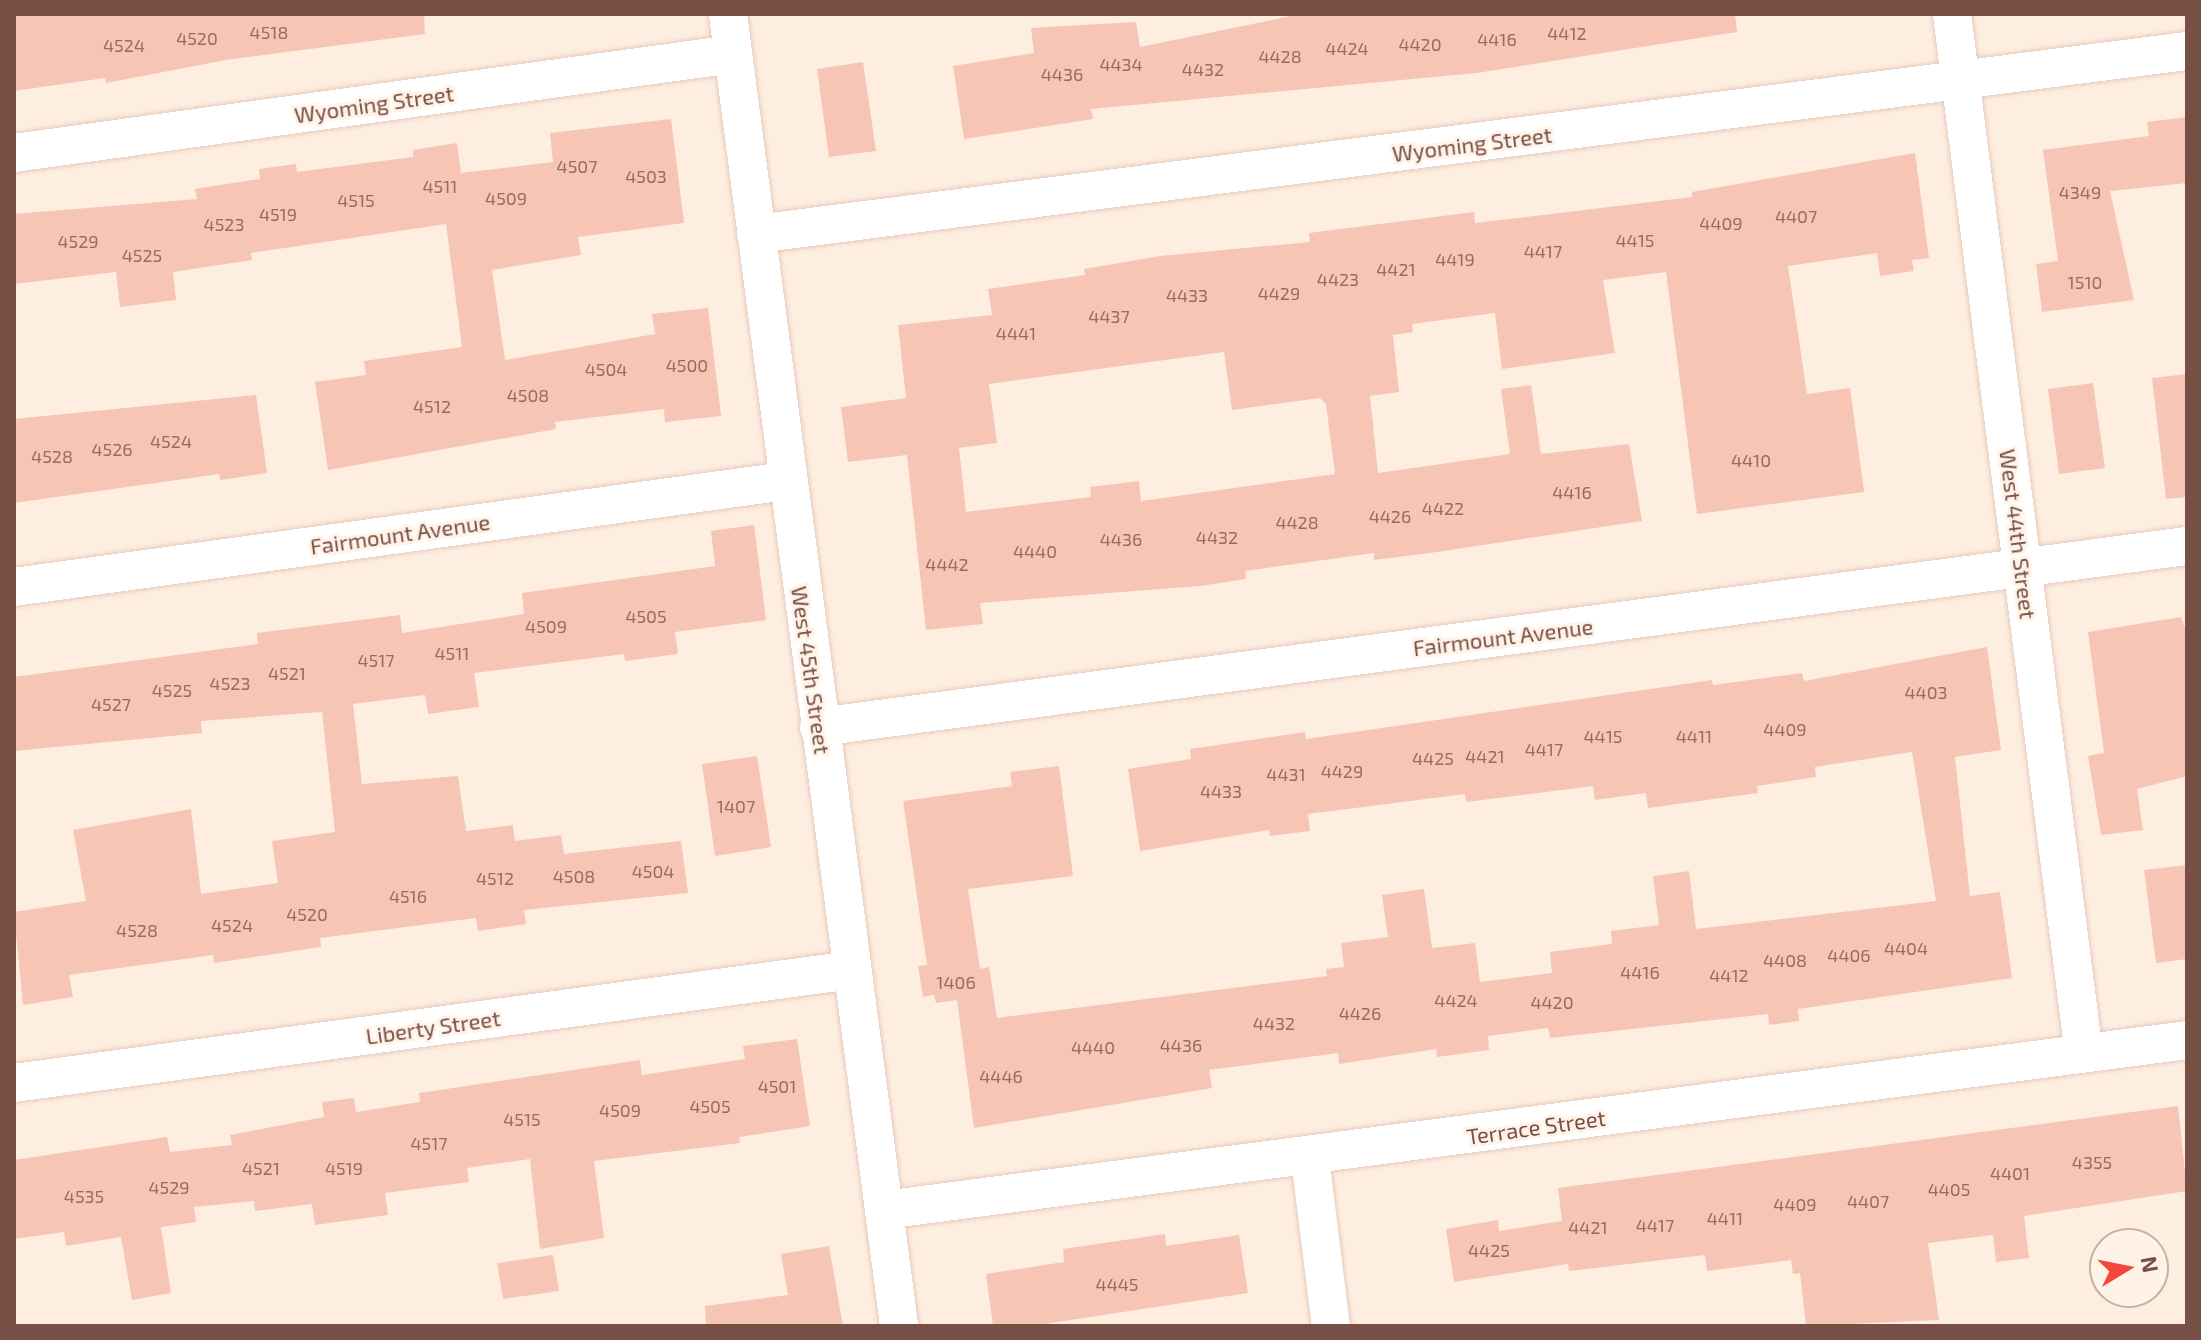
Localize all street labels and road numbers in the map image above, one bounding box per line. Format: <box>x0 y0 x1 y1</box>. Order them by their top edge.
street label: Wyoming Street <box>293 80 455 128</box>
street label: Wyoming Street <box>1391 121 1553 167</box>
street label: West 44th Street <box>1994 448 2042 620</box>
street label: Fairmount Avenue <box>308 508 492 560</box>
street label: West 45th Street <box>786 584 836 756</box>
street label: Fairmount Avenue <box>1411 613 1595 661</box>
street label: Liberty Street <box>364 1004 502 1050</box>
street label: Terrace Street <box>1465 1104 1607 1150</box>

